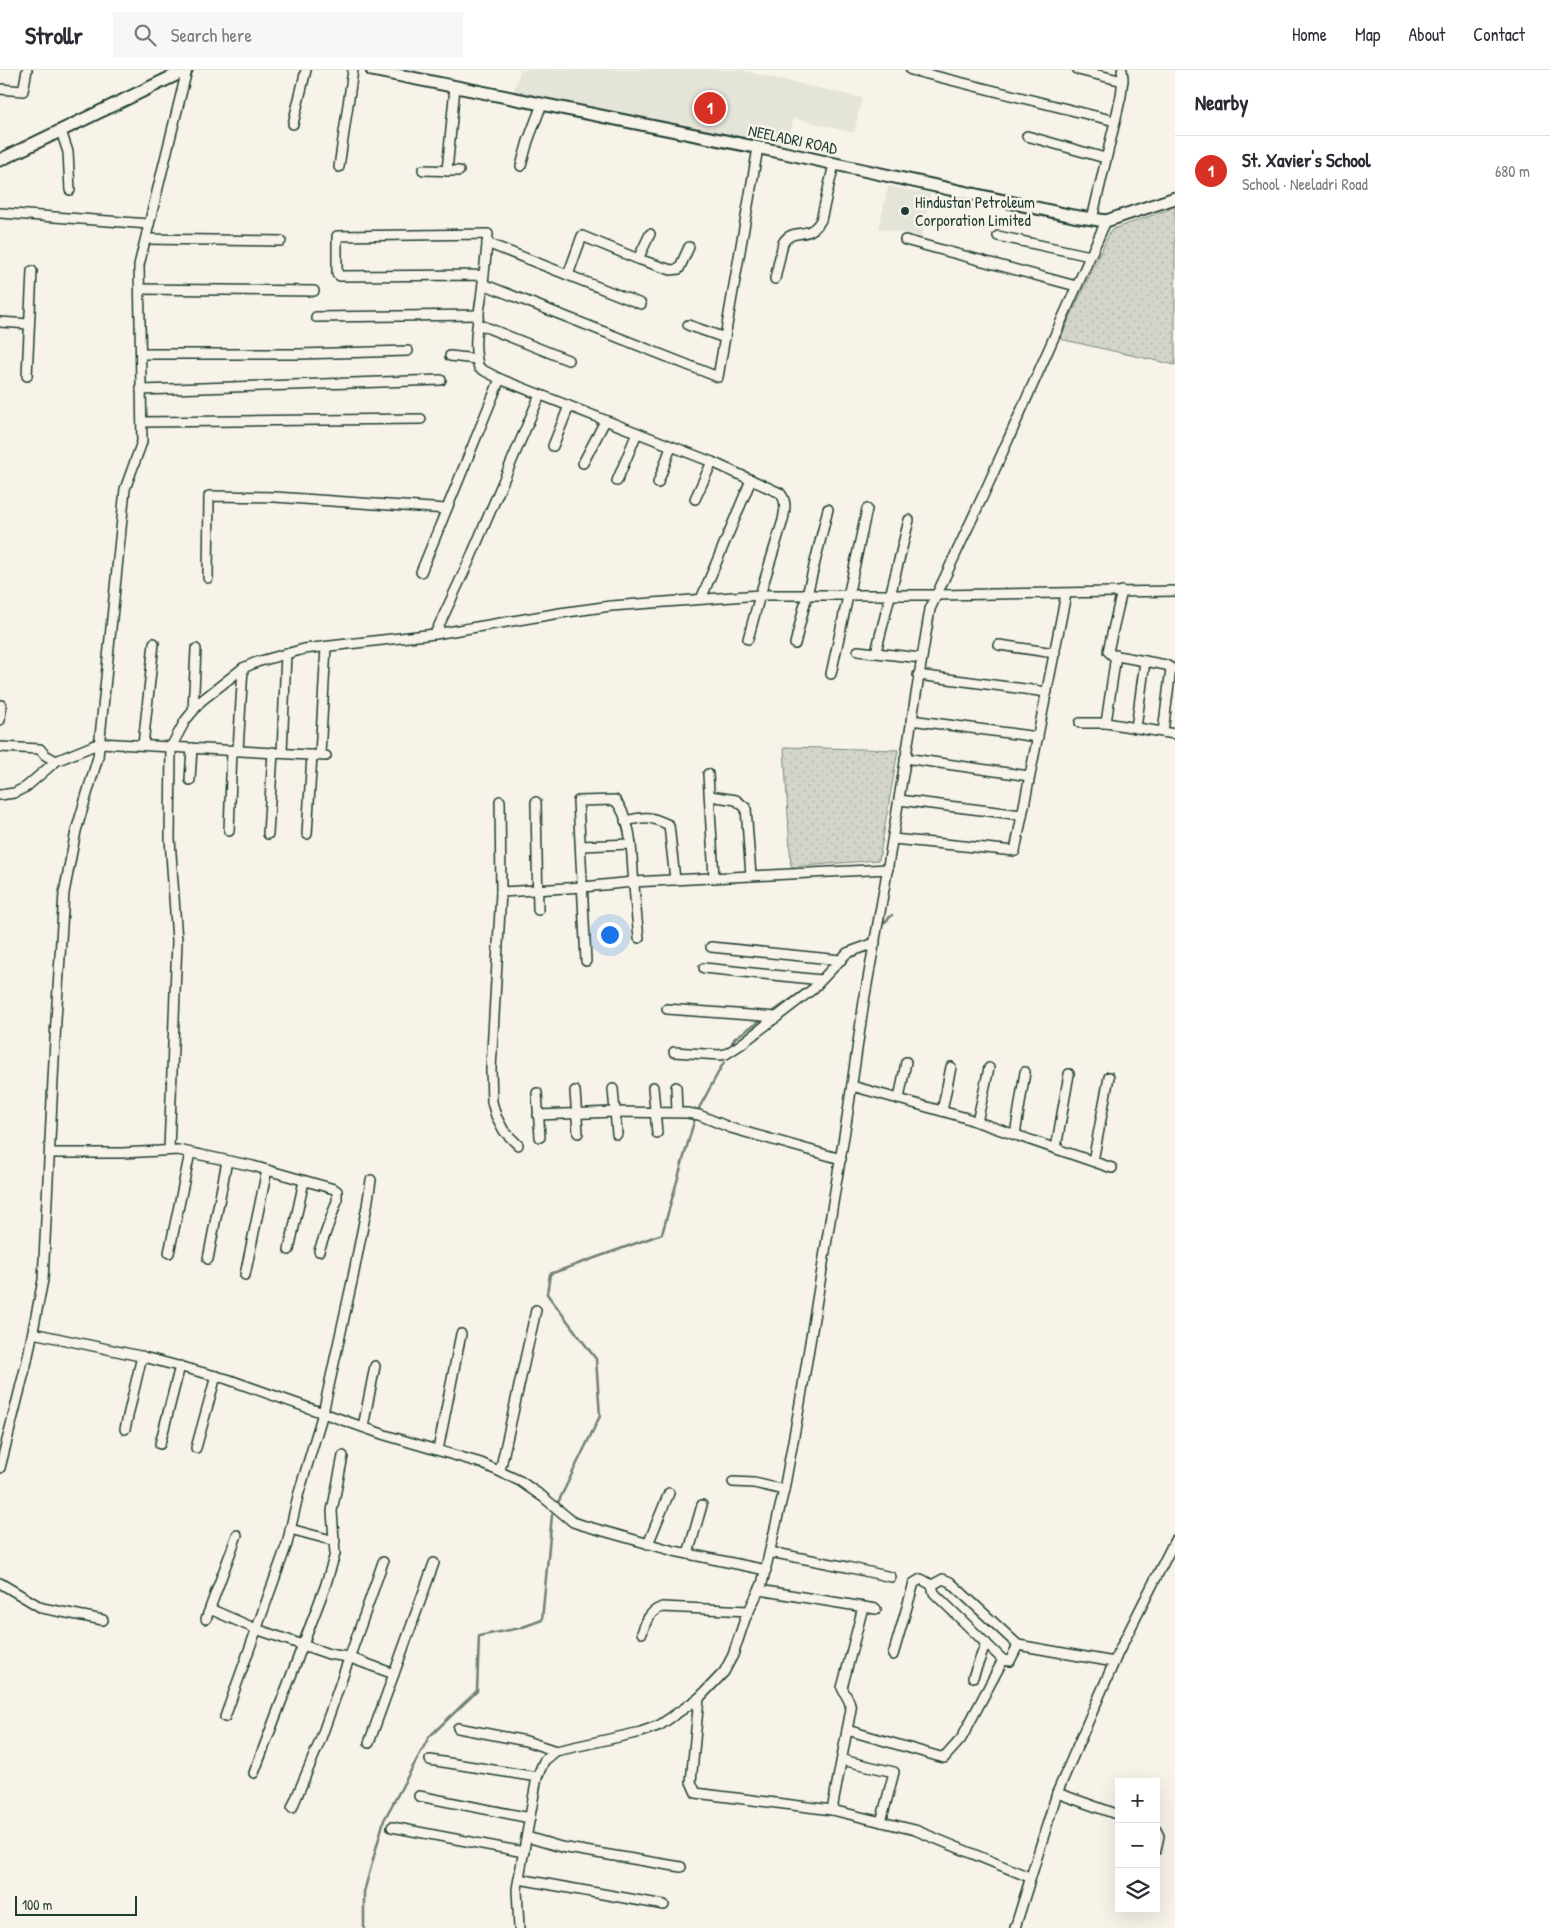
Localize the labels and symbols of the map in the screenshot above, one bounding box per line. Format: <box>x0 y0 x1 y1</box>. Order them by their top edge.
pin: 1 <box>694 89 726 127</box>
street label: NEELADRI ROAD <box>747 119 840 159</box>
place label: Hindustan Petroleum Corporation Limited <box>915 191 1035 231</box>
marker: Hindustan Petroleum Corporation Limited <box>899 205 911 217</box>
your location <box>597 922 623 948</box>
scale bar <box>15 1893 138 1916</box>

